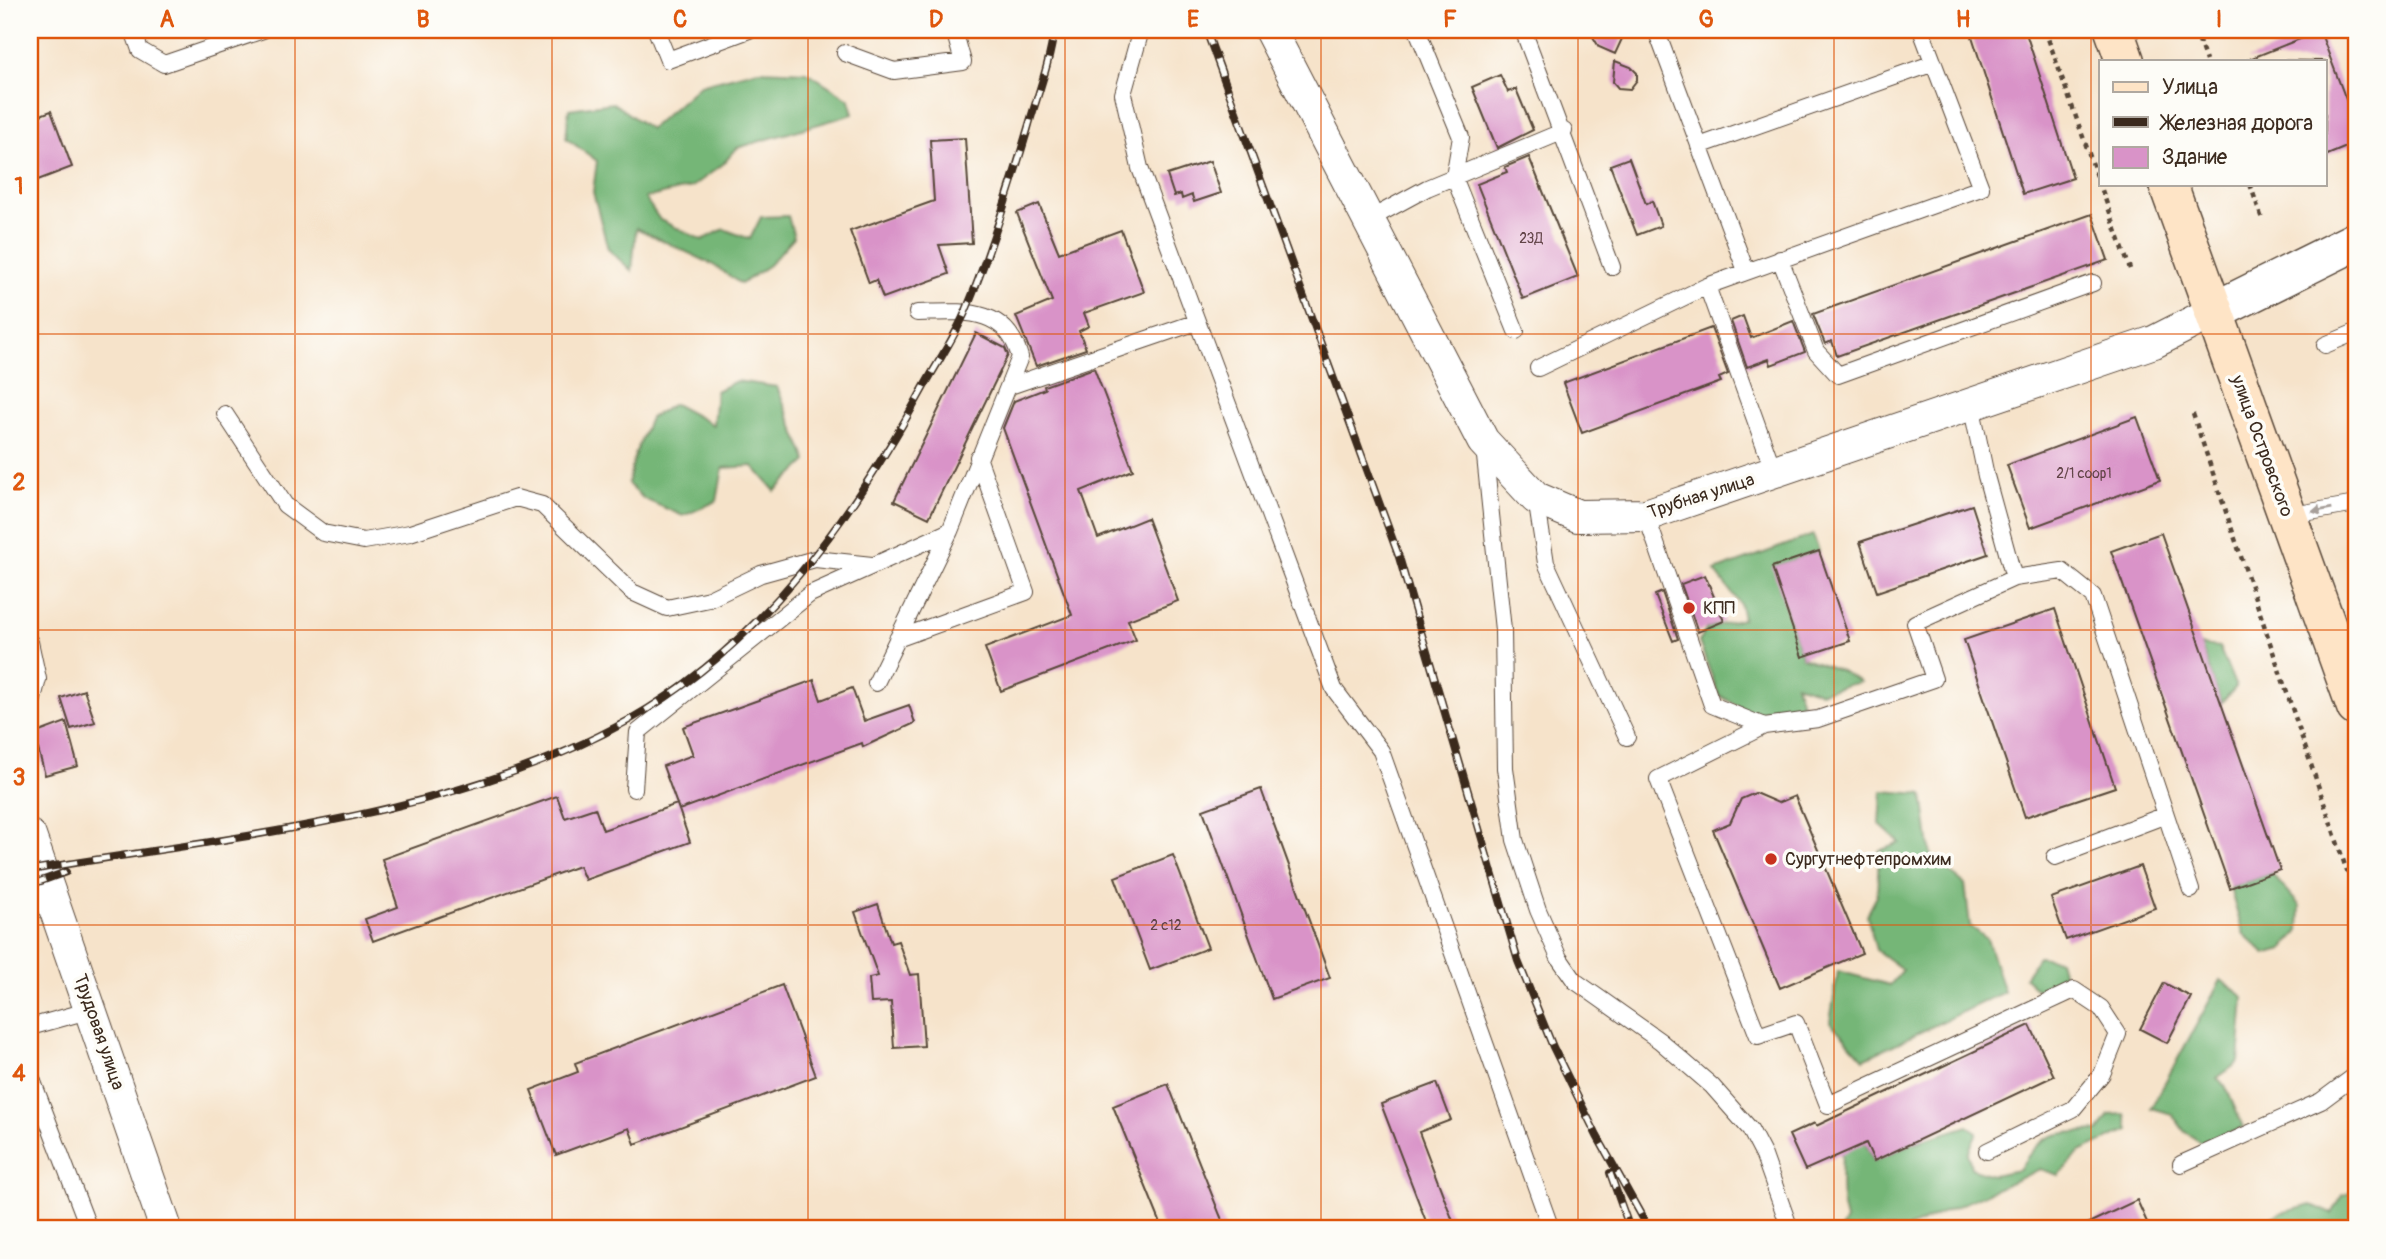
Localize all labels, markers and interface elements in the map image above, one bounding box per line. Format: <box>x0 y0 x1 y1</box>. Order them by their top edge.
text: A <box>160 5 175 34</box>
text: B <box>416 5 430 34</box>
text: C <box>673 5 687 34</box>
text: D <box>929 5 943 34</box>
text: E <box>1187 5 1199 34</box>
text: F <box>1443 5 1457 34</box>
text: G <box>1698 5 1714 34</box>
text: H <box>1956 5 1970 34</box>
text: I <box>2216 5 2222 34</box>
legend <box>2099 60 2326 186</box>
text: Улица <box>2162 74 2218 101</box>
text: Железная дорога <box>2159 110 2313 137</box>
text: Здание <box>2162 144 2228 171</box>
text: 1 <box>15 172 24 201</box>
house number: 23Д <box>1519 230 1543 247</box>
street label: улица Островского <box>2225 371 2298 520</box>
house number: 2/1 соор1 <box>2056 465 2112 482</box>
text: 2 <box>13 468 26 497</box>
street label: Трубная улица <box>1645 468 1757 524</box>
one-way arrow <box>2311 505 2333 516</box>
place label: КПП <box>1703 597 1735 620</box>
marker: КПП <box>1681 600 1697 616</box>
text: 3 <box>13 763 25 792</box>
place label: Сургутнефтепромхим <box>1785 848 1952 871</box>
marker: Сургутнефтепромхим <box>1763 851 1779 867</box>
house number: 2 с12 <box>1150 917 1182 934</box>
street label: Трудовая улица <box>68 971 130 1093</box>
text: 4 <box>12 1059 26 1088</box>

